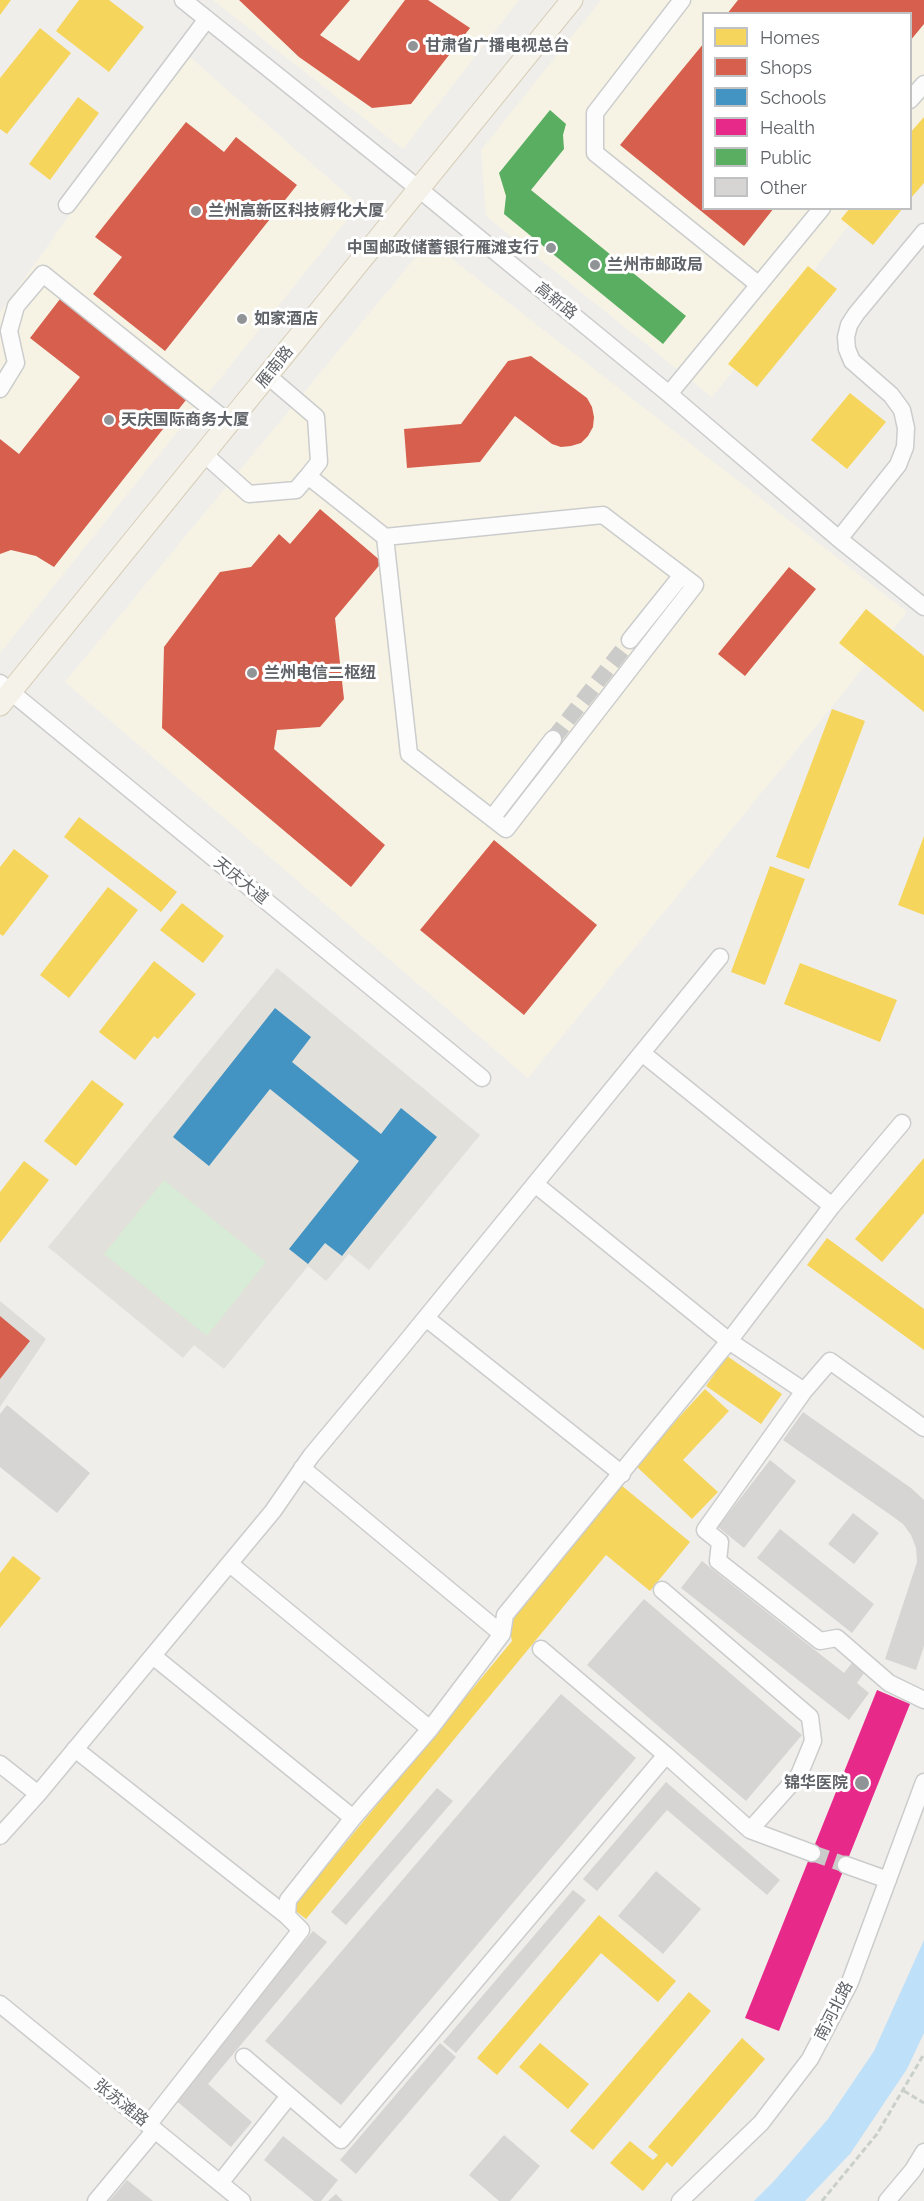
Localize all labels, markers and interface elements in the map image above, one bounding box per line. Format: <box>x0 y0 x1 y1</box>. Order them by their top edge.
legend <box>702 12 912 210</box>
text: Homes <box>760 27 820 48</box>
place label: 甘肃省广播电视总台 <box>425 36 569 56</box>
marker: 甘肃省广播电视总台 <box>406 39 420 53</box>
text: Shops <box>760 57 812 78</box>
text: Schools <box>760 87 826 108</box>
text: Health <box>760 117 815 138</box>
text: Public <box>760 147 812 168</box>
text: Other <box>760 177 807 198</box>
place label: 兰州高新区科技孵化大厦 <box>208 201 384 221</box>
marker: 兰州高新区科技孵化大厦 <box>189 204 203 218</box>
place label: 中国邮政储蓄银行雁滩支行 <box>347 238 539 258</box>
marker: 中国邮政储蓄银行雁滩支行 <box>544 241 558 255</box>
place label: 兰州市邮政局 <box>607 255 703 275</box>
marker: 兰州市邮政局 <box>588 258 602 272</box>
street label: 高新路 <box>531 278 581 324</box>
place label: 如家酒店 <box>254 309 318 329</box>
marker: 如家酒店 <box>235 312 249 326</box>
street label: 雁南路 <box>252 342 298 392</box>
place label: 天庆国际商务大厦 <box>121 410 249 430</box>
marker: 天庆国际商务大厦 <box>102 413 116 427</box>
place label: 兰州电信二枢纽 <box>264 663 376 683</box>
marker: 兰州电信二枢纽 <box>245 666 259 680</box>
street label: 天庆大道 <box>210 853 272 909</box>
place label: 锦华医院 <box>784 1773 848 1793</box>
marker: 锦华医院 <box>853 1774 871 1792</box>
street label: 南河北路 <box>811 1978 857 2044</box>
street label: 张苏滩路 <box>90 2075 152 2131</box>

